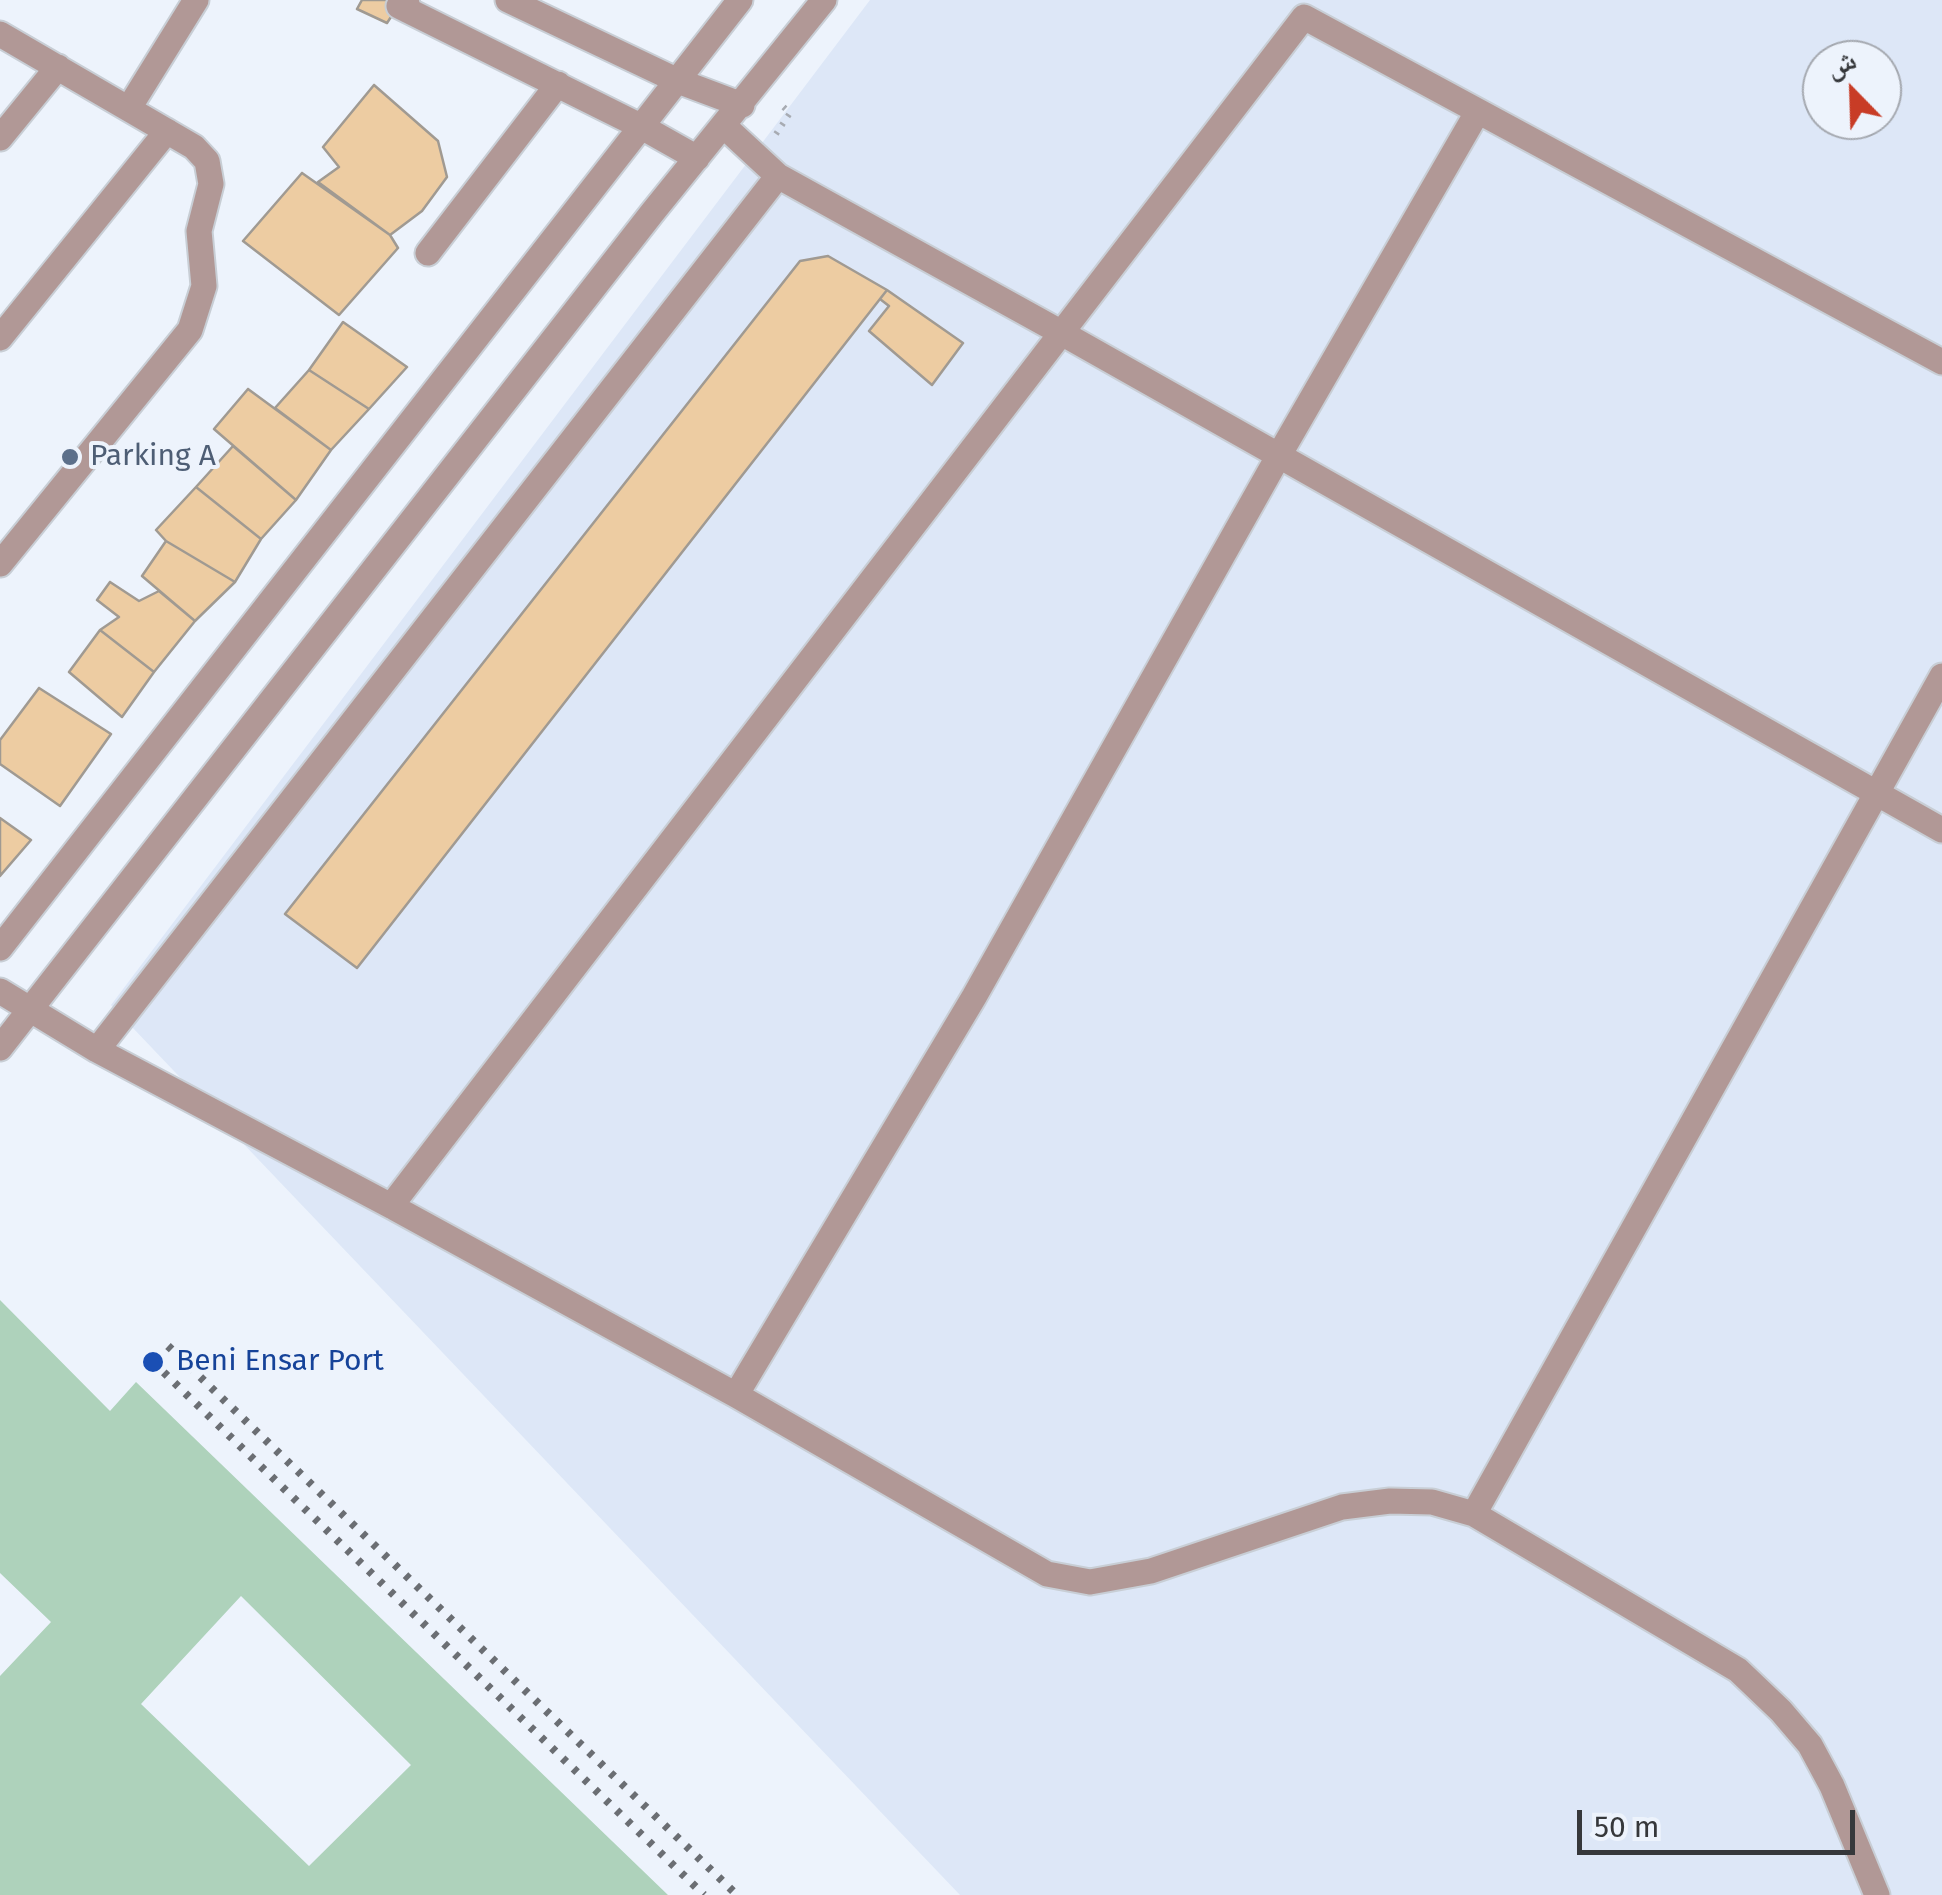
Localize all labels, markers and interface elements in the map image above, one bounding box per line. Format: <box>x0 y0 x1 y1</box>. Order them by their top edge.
north arrow <box>1802 40 1902 140</box>
text: ش <box>1821 43 1861 85</box>
place label: Parking A <box>90 439 216 475</box>
marker: Parking A <box>59 446 81 468</box>
place label: Beni Ensar Port <box>176 1344 384 1380</box>
marker: Beni Ensar Port <box>140 1349 166 1375</box>
scale bar <box>1582 1790 1860 1852</box>
text: 50 m <box>1594 1809 1659 1845</box>

